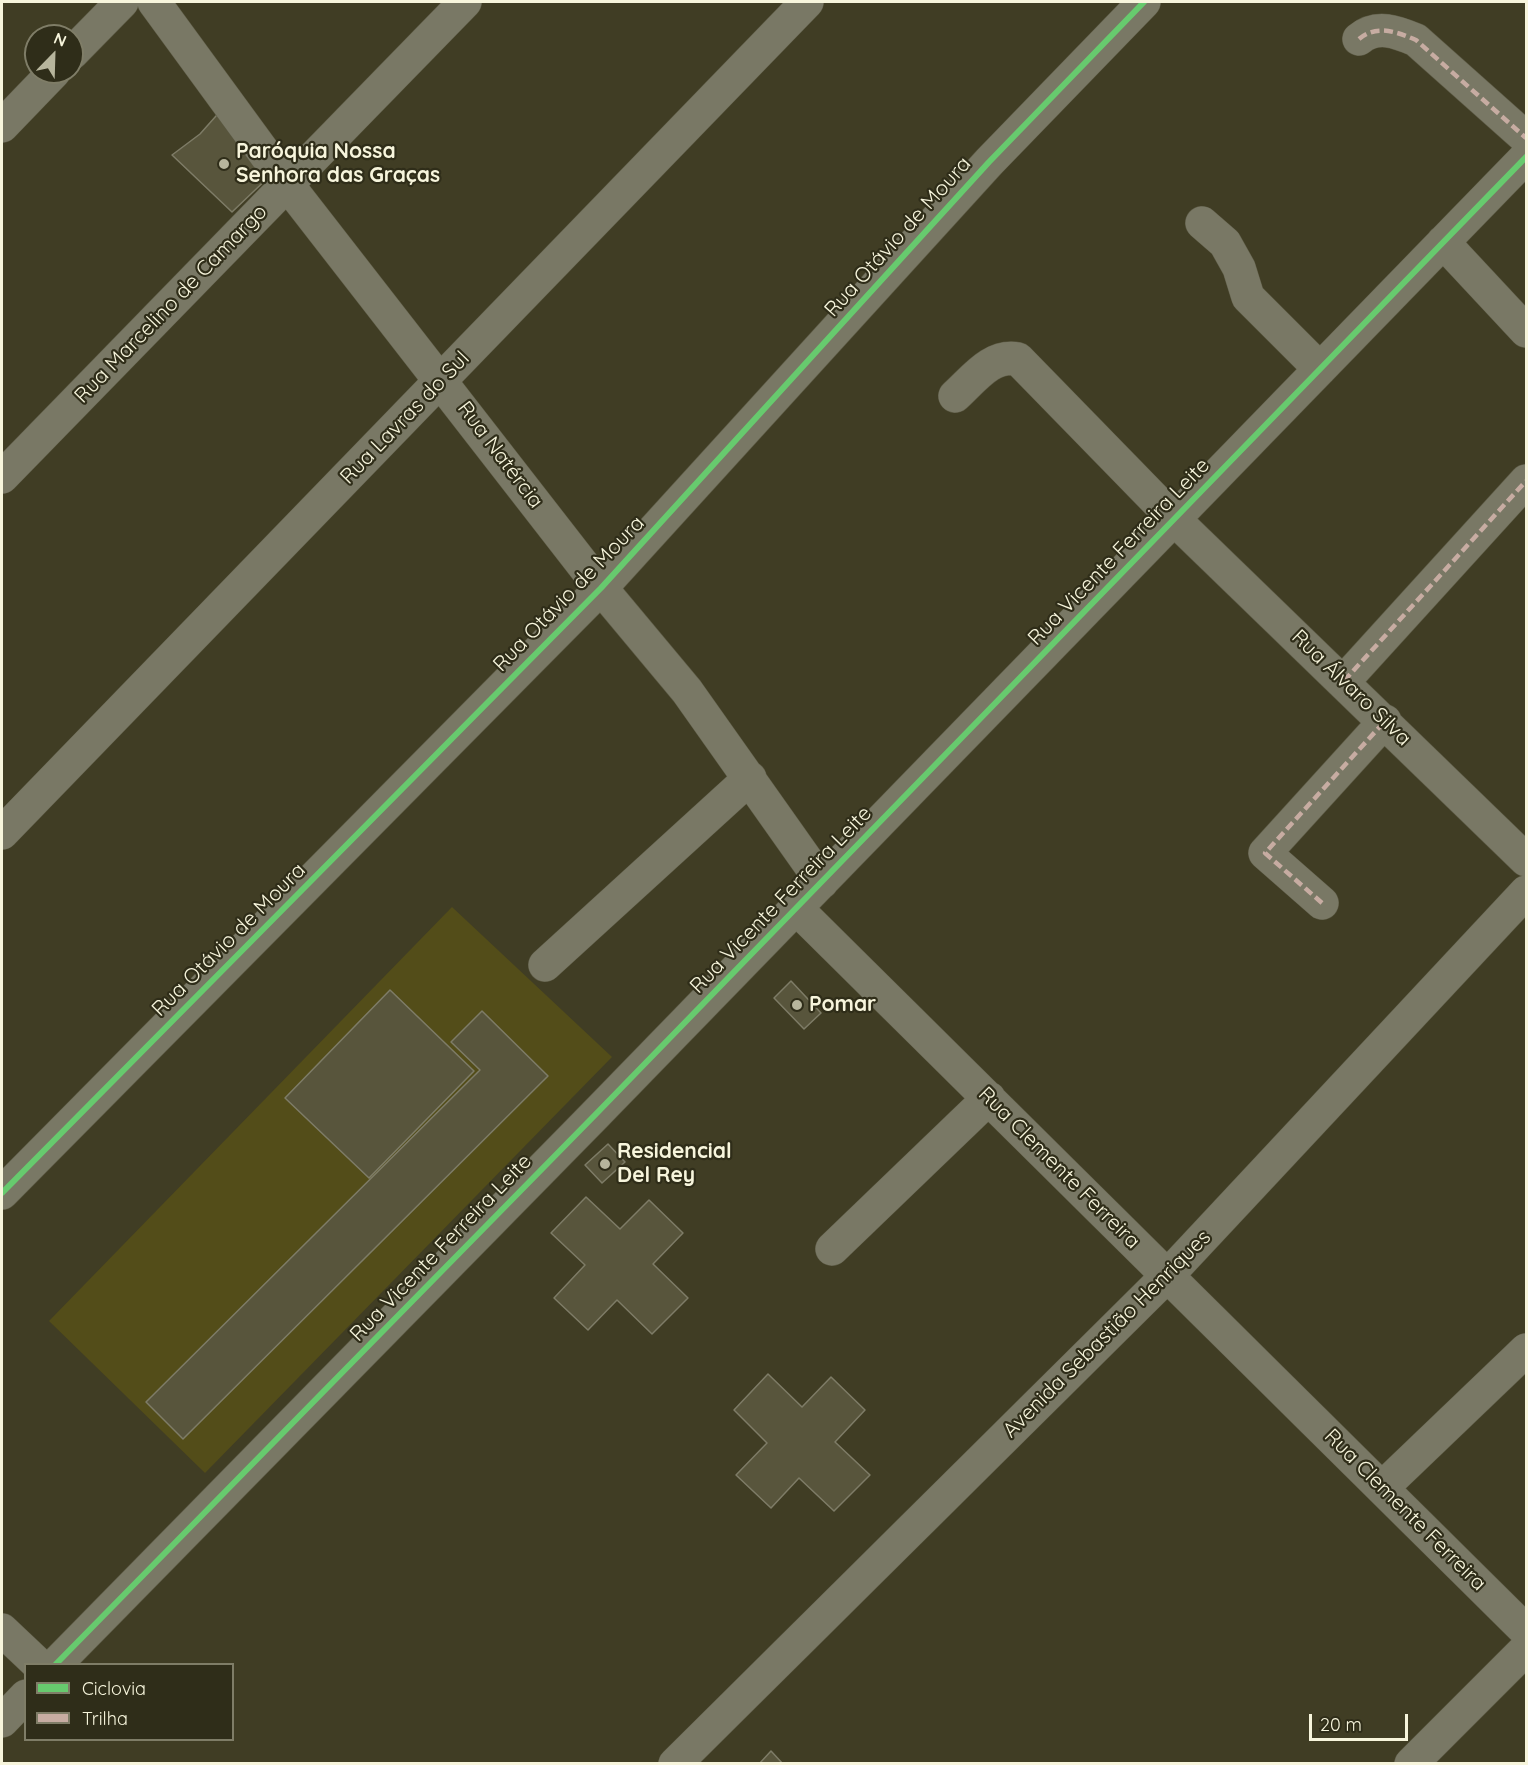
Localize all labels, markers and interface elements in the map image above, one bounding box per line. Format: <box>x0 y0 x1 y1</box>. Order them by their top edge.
north arrow <box>24 24 84 84</box>
text: N <box>51 28 70 51</box>
place label: Paróquia Nossa Senhora das Graças <box>236 139 440 189</box>
street label: Rua Otávio de Moura <box>819 152 977 322</box>
marker: Paróquia Nossa Senhora das Graças <box>217 157 231 171</box>
street label: Rua Marcelino de Camargo <box>69 199 273 409</box>
street label: Rua Lavras do Sul <box>335 346 475 490</box>
street label: Rua Natércia <box>452 397 548 513</box>
street label: Rua Vicente Ferreira Leite <box>1023 453 1215 651</box>
street label: Rua Otávio de Moura <box>488 511 650 677</box>
street label: Rua Álvaro Silva <box>1286 625 1416 751</box>
street label: Rua Vicente Ferreira Leite <box>685 801 877 999</box>
street label: Rua Otávio de Moura <box>147 858 311 1022</box>
place label: Pomar <box>809 992 876 1018</box>
marker: Pomar <box>790 998 804 1012</box>
street label: Rua Clemente Ferreira <box>973 1082 1145 1254</box>
place label: Residencial Del Rey <box>617 1139 732 1189</box>
street label: Rua Vicente Ferreira Leite <box>345 1149 537 1347</box>
marker: Residencial Del Rey <box>598 1157 612 1171</box>
street label: Avenida Sebastião Henriques <box>998 1225 1216 1443</box>
street label: Rua Clemente Ferreira <box>1319 1424 1491 1596</box>
legend <box>24 1663 234 1741</box>
text: Ciclovia <box>82 1677 146 1700</box>
scale bar <box>1312 1702 1411 1740</box>
text: Trilha <box>82 1707 128 1730</box>
text: 20 m <box>1320 1713 1362 1736</box>

